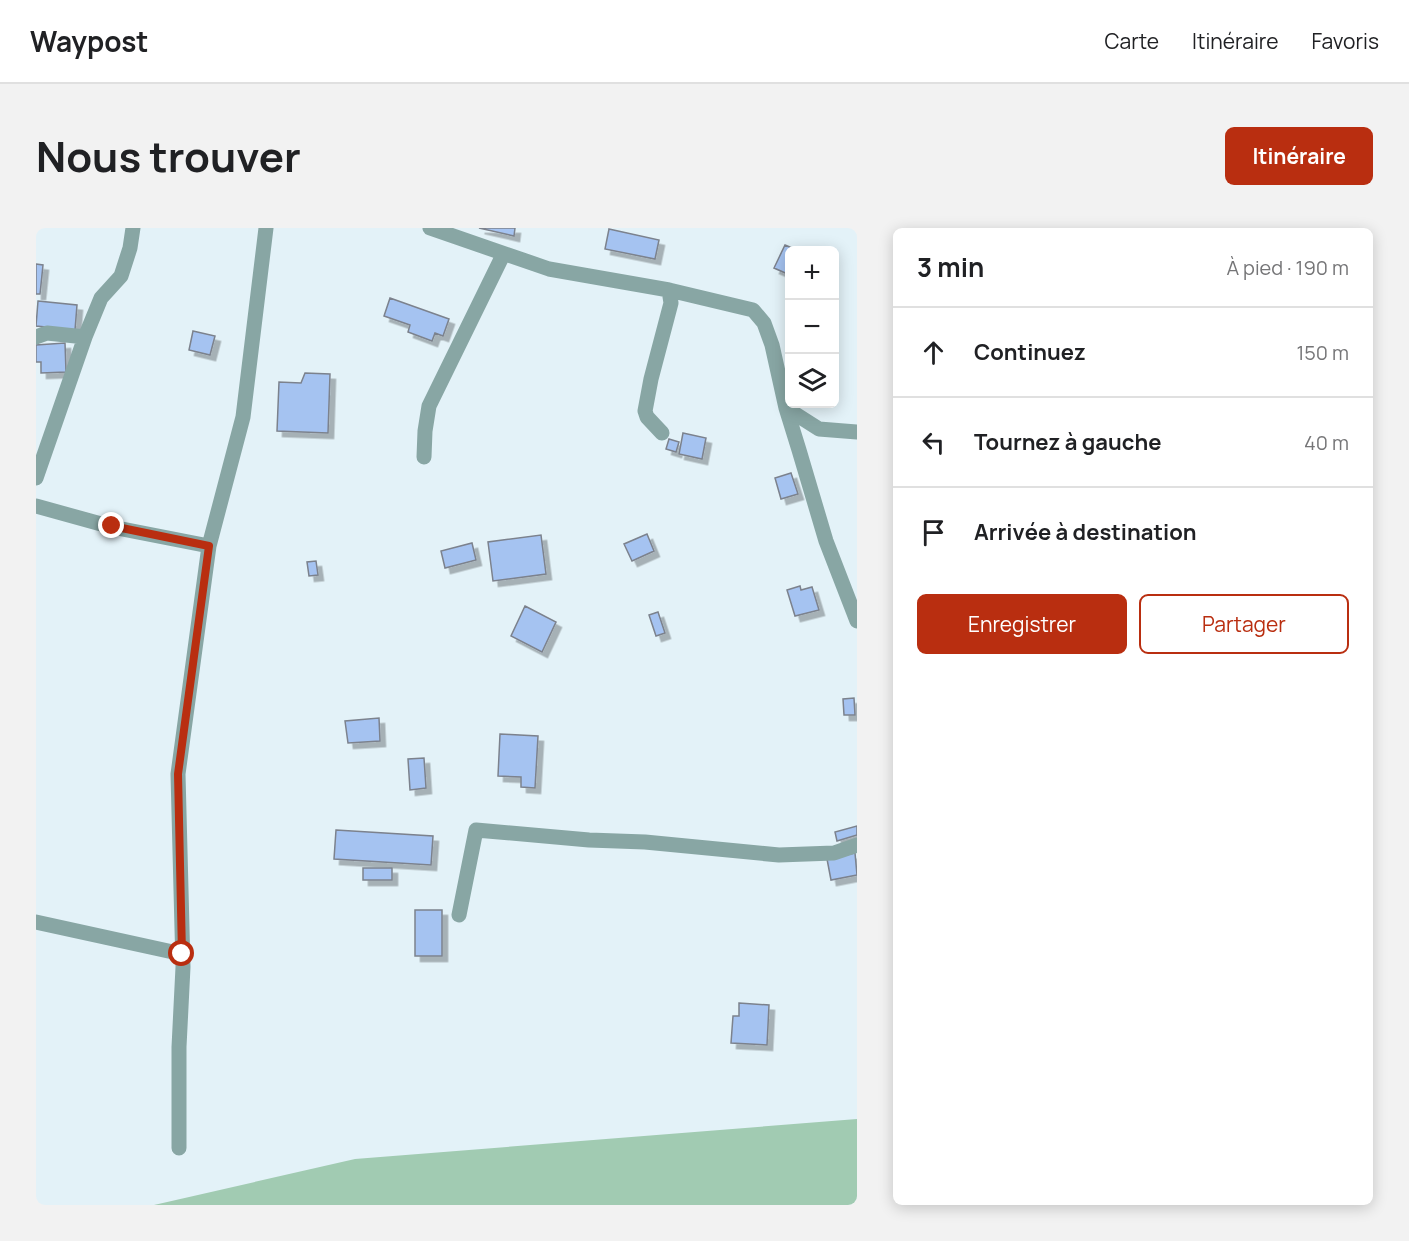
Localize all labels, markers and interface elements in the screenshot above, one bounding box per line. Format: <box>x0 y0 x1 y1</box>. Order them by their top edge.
text: Waypost <box>30 22 149 60</box>
text: Carte <box>1105 27 1159 55</box>
text: Itinéraire <box>1192 27 1278 55</box>
text: Favoris <box>1311 27 1379 55</box>
text: Nous trouver <box>36 127 301 185</box>
button: Itinéraire <box>1225 127 1373 185</box>
map controls <box>785 246 839 408</box>
button: + <box>785 246 839 300</box>
text: 3 min <box>917 249 984 285</box>
text: À pied · 190 m <box>1226 254 1349 281</box>
button: − <box>785 300 839 354</box>
icon: ahead <box>917 336 950 369</box>
text: Continuez <box>974 337 1086 367</box>
text: 150 m <box>1296 339 1349 366</box>
button: layers <box>785 354 839 408</box>
icon: left <box>917 426 950 459</box>
text: Tournez à gauche <box>974 427 1161 457</box>
text: 40 m <box>1304 429 1349 456</box>
route end <box>98 512 124 538</box>
icon: arrive <box>917 516 950 549</box>
text: Arrivée à destination <box>974 517 1197 547</box>
button: Enregistrer <box>917 594 1127 654</box>
button: Partager <box>1139 594 1349 654</box>
route start <box>168 940 194 966</box>

